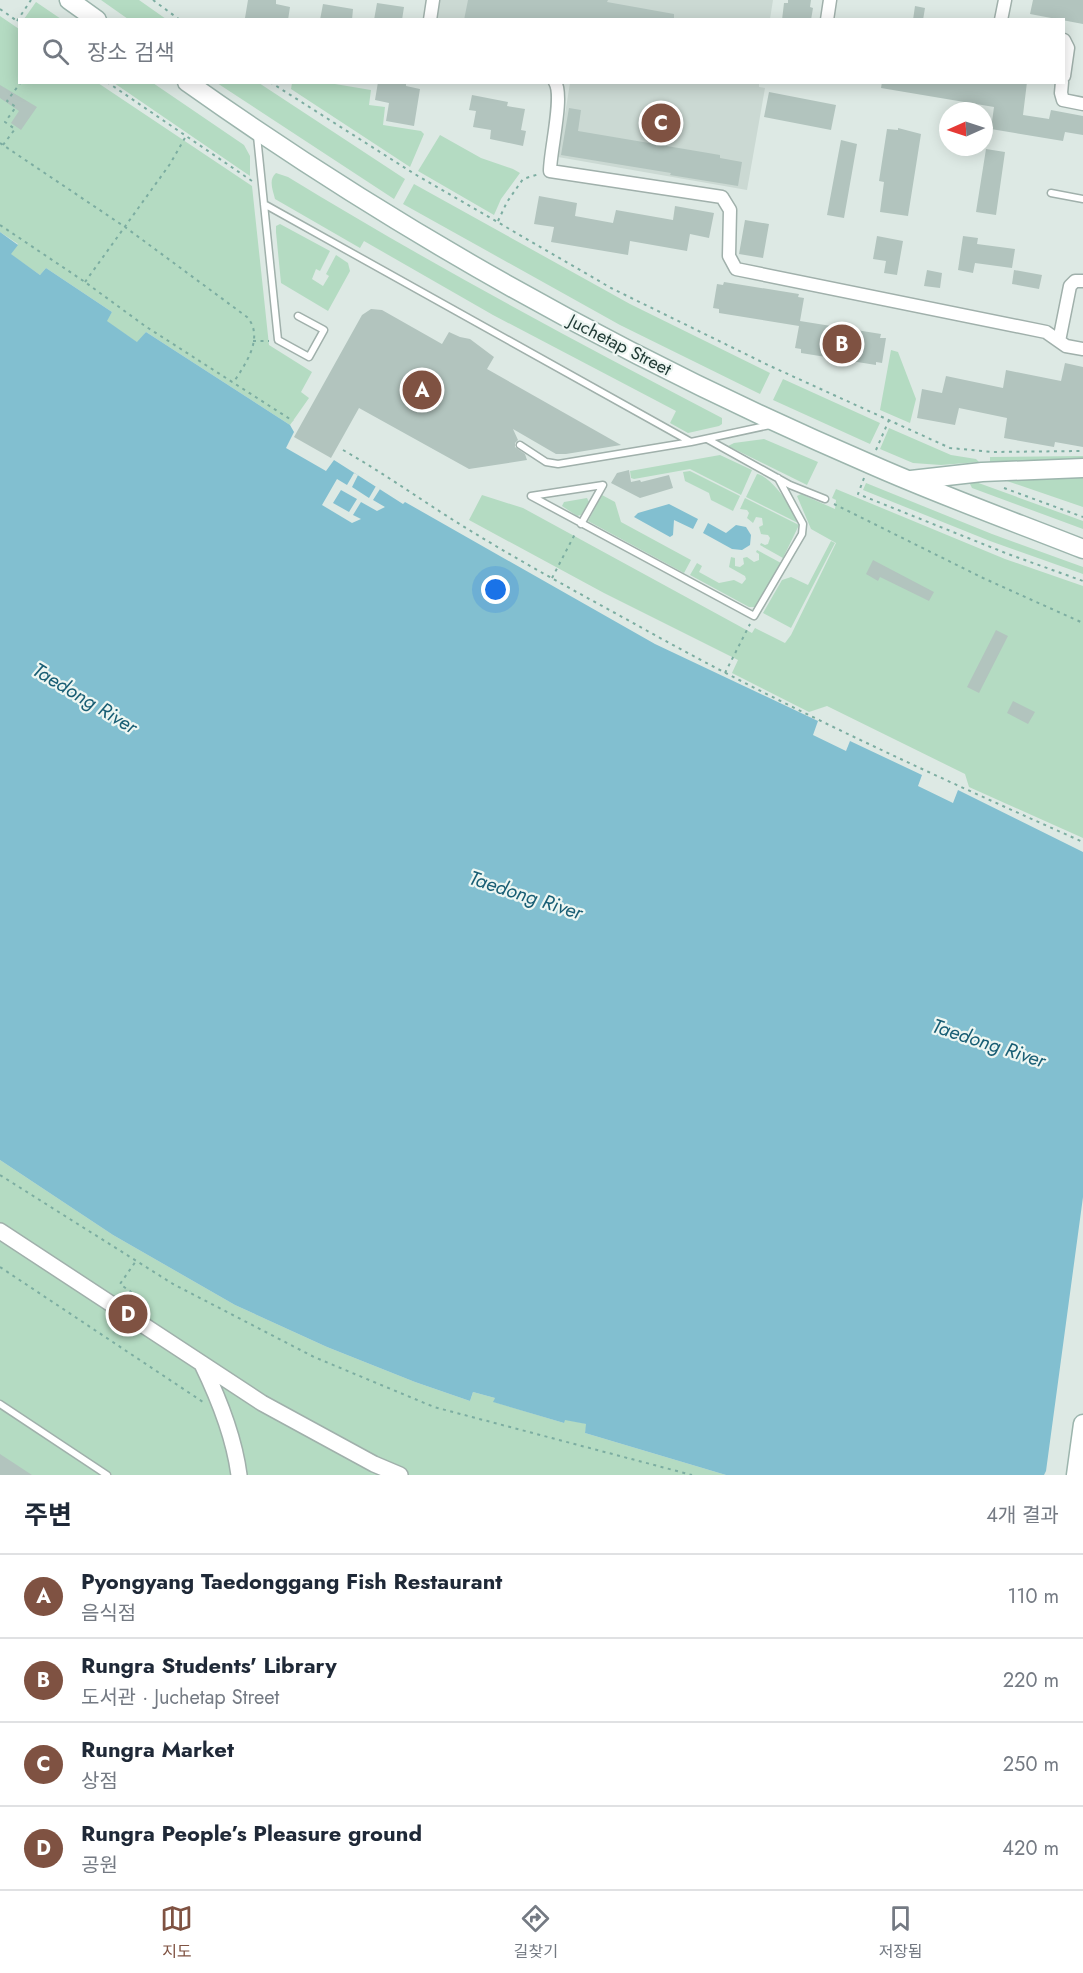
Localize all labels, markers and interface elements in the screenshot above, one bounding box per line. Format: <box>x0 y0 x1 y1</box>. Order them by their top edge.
search box <box>18 18 1065 84</box>
icon: search <box>39 35 72 68</box>
text: 장소 검색 <box>87 36 175 68</box>
pin: C <box>642 100 680 146</box>
north arrow <box>939 102 993 156</box>
street label: Juchetap Street <box>562 307 677 382</box>
pin: B <box>822 322 862 366</box>
pin: A <box>402 368 442 412</box>
your location <box>481 575 510 604</box>
water label: Taedong River <box>27 656 144 742</box>
water label: Taedong River <box>465 863 588 928</box>
water label: Taedong River <box>928 1011 1051 1076</box>
pin: D <box>108 1292 148 1336</box>
text: 주변 <box>24 1496 72 1534</box>
text: 4개 결과 <box>986 1501 1059 1530</box>
text: Pyongyang Taedonggang Fish Restaurant <box>81 1565 502 1597</box>
text: A <box>36 1582 51 1611</box>
text: 110 m <box>1007 1582 1059 1611</box>
text: 음식점 <box>81 1599 136 1628</box>
text: Rungra Students' Library <box>81 1649 337 1681</box>
text: B <box>37 1666 50 1695</box>
text: 220 m <box>1003 1666 1059 1695</box>
text: 도서관 · Juchetap Street <box>81 1683 279 1712</box>
text: Rungra Market <box>81 1733 234 1765</box>
text: C <box>36 1750 51 1779</box>
text: 250 m <box>1003 1750 1059 1779</box>
text: 상점 <box>81 1767 118 1796</box>
text: Rungra People’s Pleasure ground <box>81 1817 422 1849</box>
text: D <box>36 1834 51 1863</box>
text: 420 m <box>1002 1834 1059 1863</box>
text: 공원 <box>81 1851 118 1880</box>
tab: 지도 <box>160 1902 193 1963</box>
tab: 길찾기 <box>514 1902 558 1963</box>
tab: 저장됨 <box>879 1902 923 1963</box>

